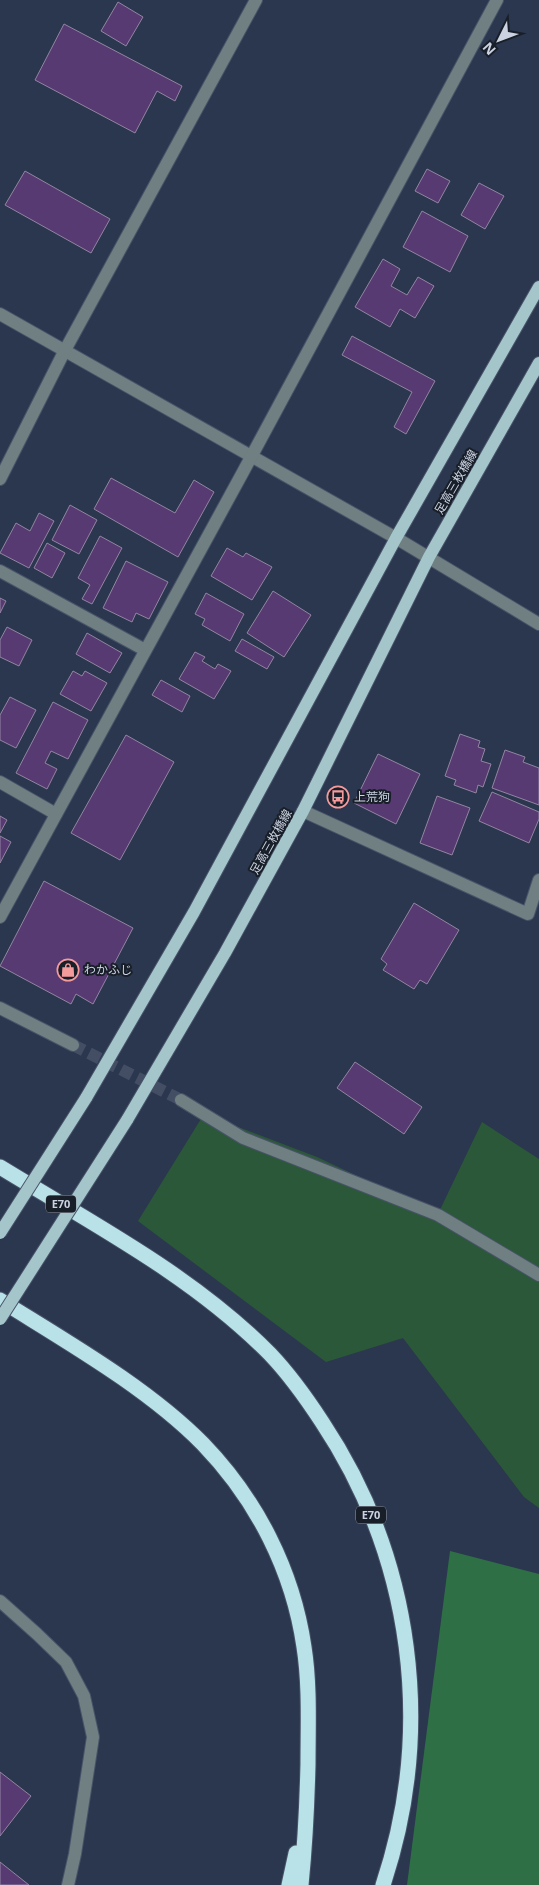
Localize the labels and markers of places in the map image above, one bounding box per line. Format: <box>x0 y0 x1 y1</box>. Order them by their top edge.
bus stop icon: 上荒狗 <box>326 785 350 809</box>
place label: 上荒狗 <box>354 788 390 805</box>
shop icon: わかふじ <box>56 958 80 982</box>
place label: わかふじ <box>84 961 132 978</box>

